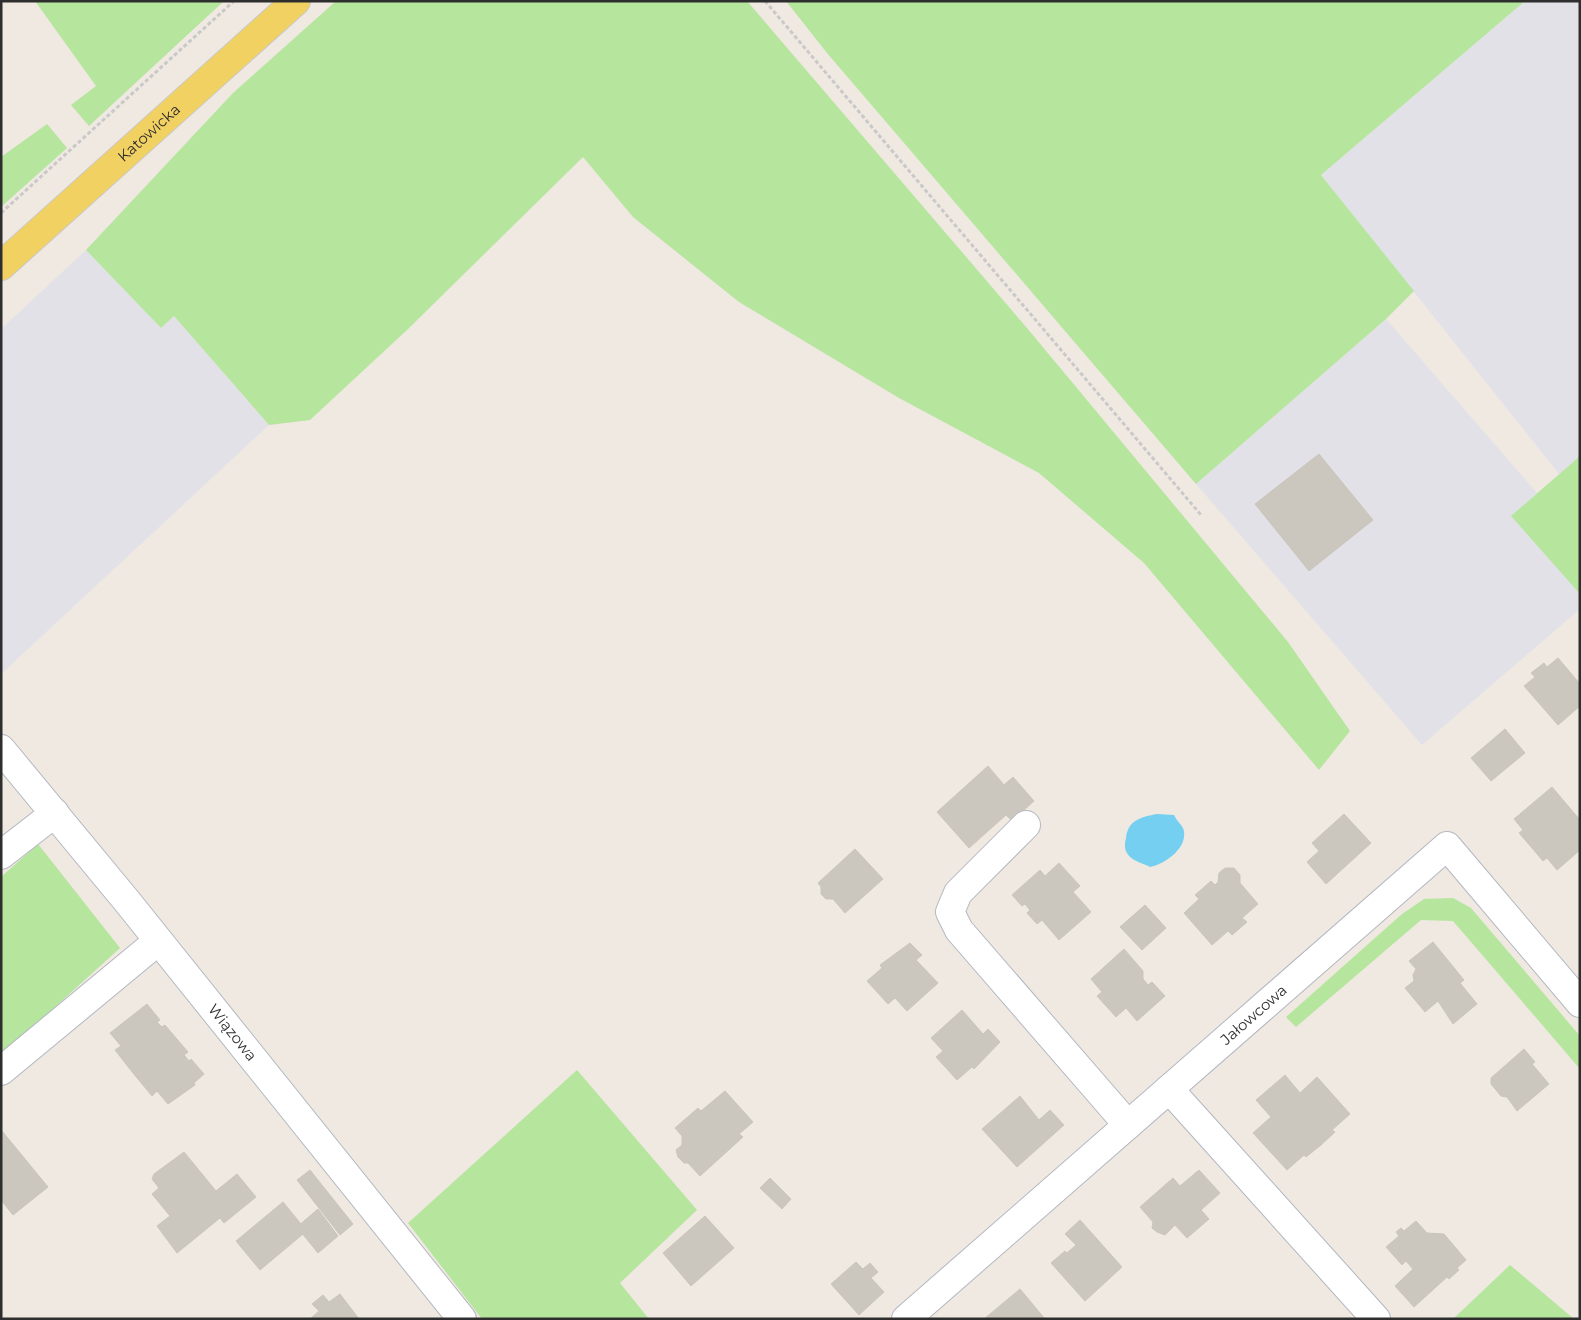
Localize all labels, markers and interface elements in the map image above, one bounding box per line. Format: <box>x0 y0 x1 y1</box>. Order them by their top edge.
street label: Katowicka <box>113 100 184 166</box>
street label: Jałowcowa <box>1216 980 1291 1049</box>
street label: Wiązowa <box>204 1000 261 1065</box>

